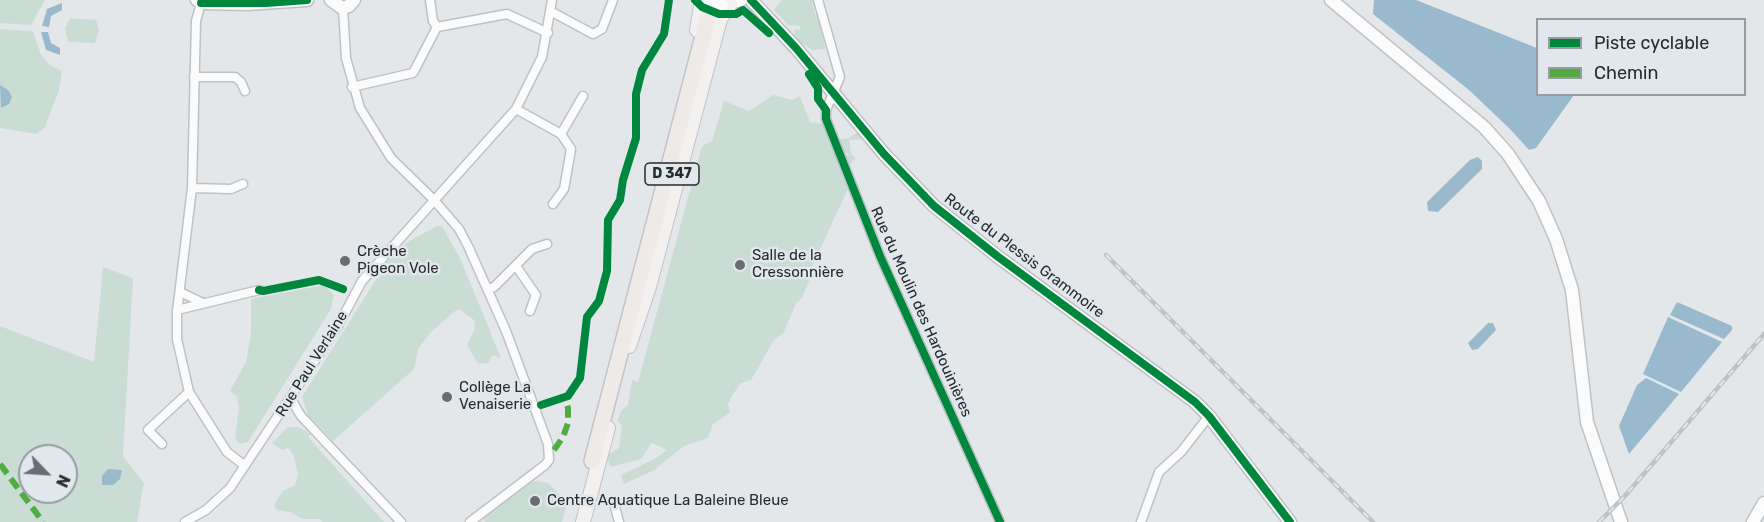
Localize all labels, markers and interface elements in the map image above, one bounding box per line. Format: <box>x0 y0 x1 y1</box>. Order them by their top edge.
legend <box>1536 18 1746 96</box>
text: Piste cyclable <box>1594 32 1709 54</box>
text: Chemin <box>1594 62 1658 84</box>
road number: D 347 <box>645 163 699 185</box>
street label: Route du Plessis Grammoire <box>940 190 1108 322</box>
street label: Rue du Moulin des Hardouinières <box>866 204 976 420</box>
place label: Crèche Pigeon Vole <box>357 243 439 278</box>
place label: Salle de la Cressonnière <box>752 247 844 282</box>
marker: Crèche Pigeon Vole <box>338 254 352 268</box>
marker: Salle de la Cressonnière <box>733 258 747 272</box>
street label: Rue Paul Verlaine <box>272 308 352 420</box>
place label: Collège La Venaiserie <box>459 379 531 414</box>
marker: Collège La Venaiserie <box>440 390 454 404</box>
north arrow <box>18 444 78 504</box>
text: N <box>52 472 74 490</box>
place label: Centre Aquatique La Baleine Bleue <box>547 492 789 510</box>
marker: Centre Aquatique La Baleine Bleue <box>528 494 542 508</box>

